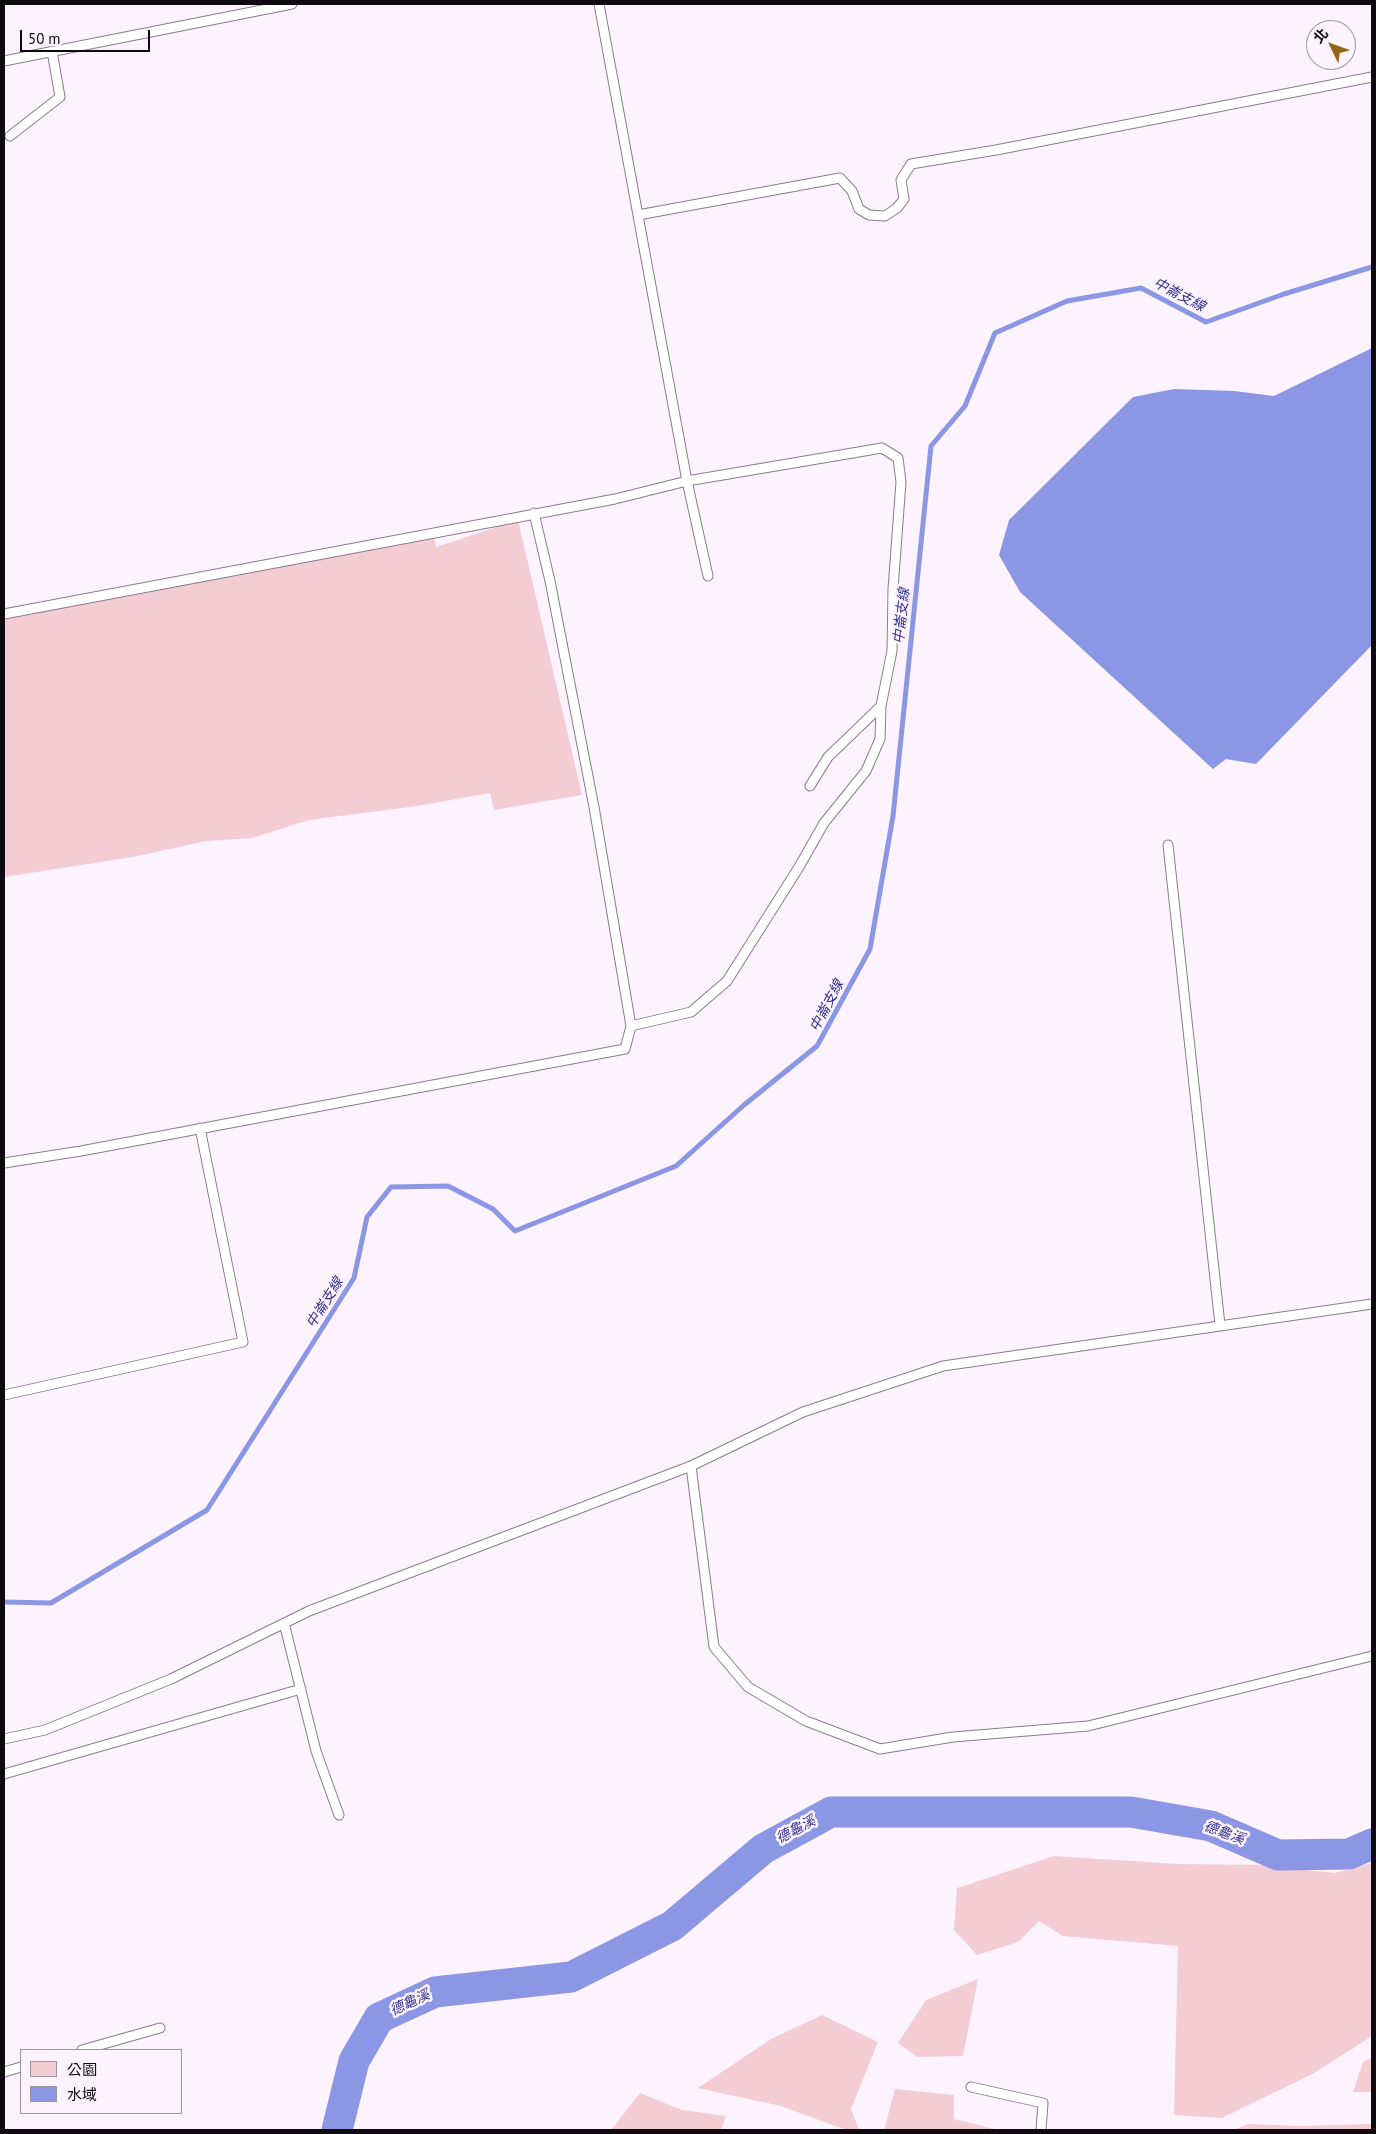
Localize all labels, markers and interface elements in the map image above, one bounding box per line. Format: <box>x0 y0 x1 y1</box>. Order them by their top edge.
scale bar <box>22 20 152 52</box>
north arrow <box>1306 20 1356 70</box>
text: 北 <box>1309 24 1332 47</box>
text: 50 m <box>28 29 61 48</box>
water label: 中崙支線 <box>1150 274 1208 316</box>
water label: 中崙支線 <box>891 587 913 645</box>
water label: 中崙支線 <box>806 977 848 1035</box>
water label: 中崙支線 <box>303 1275 347 1331</box>
water label: 德龜溪 <box>774 1813 818 1847</box>
water label: 德龜溪 <box>1201 1818 1247 1848</box>
water label: 德龜溪 <box>387 1987 433 2019</box>
legend <box>20 2049 182 2114</box>
text: 公園 <box>67 2060 97 2079</box>
text: 水域 <box>67 2085 97 2104</box>

